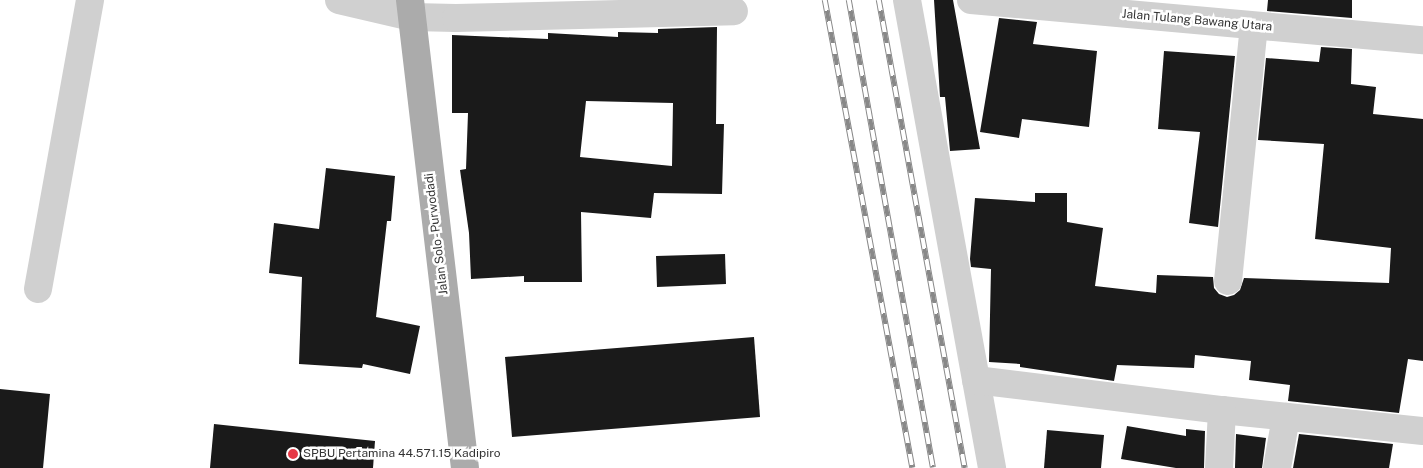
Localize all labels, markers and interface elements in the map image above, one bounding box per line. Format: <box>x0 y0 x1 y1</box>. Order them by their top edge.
street label: Jalan Tulang Bawang Utara <box>1121 7 1273 35</box>
street label: Jalan Solo - Purwodadi <box>422 171 452 297</box>
place label: SPBU Pertamina 44.571.15 Kadipiro <box>303 447 501 461</box>
marker: SPBU Pertamina 44.571.15 Kadipiro <box>287 448 299 460</box>

